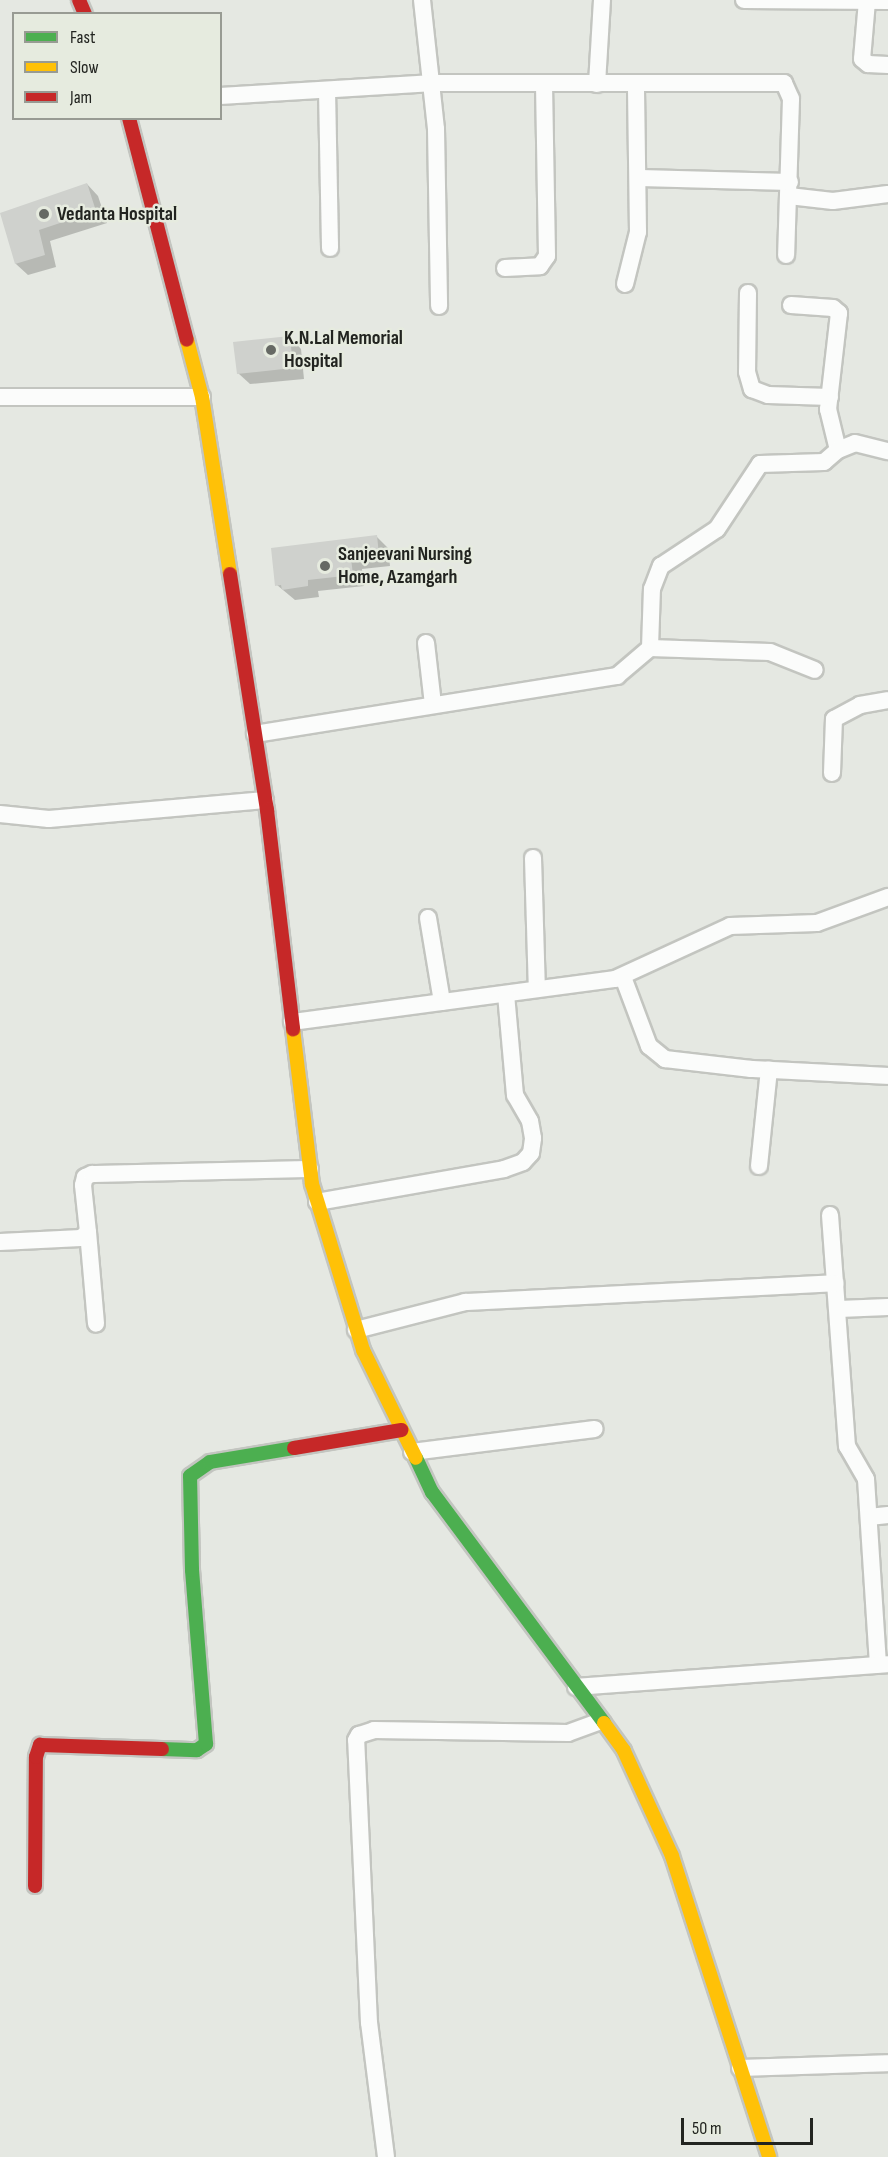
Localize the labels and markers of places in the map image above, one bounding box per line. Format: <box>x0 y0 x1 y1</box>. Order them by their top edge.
place label: Vedanta Hospital <box>57 202 177 226</box>
marker: Vedanta Hospital <box>35 205 53 223</box>
place label: K.N.Lal Memorial Hospital <box>284 326 403 373</box>
marker: K.N.Lal Memorial Hospital <box>262 341 280 359</box>
place label: Sanjeevani Nursing Home, Azamgarh <box>338 542 472 589</box>
marker: Sanjeevani Nursing Home, Azamgarh <box>316 557 334 575</box>

